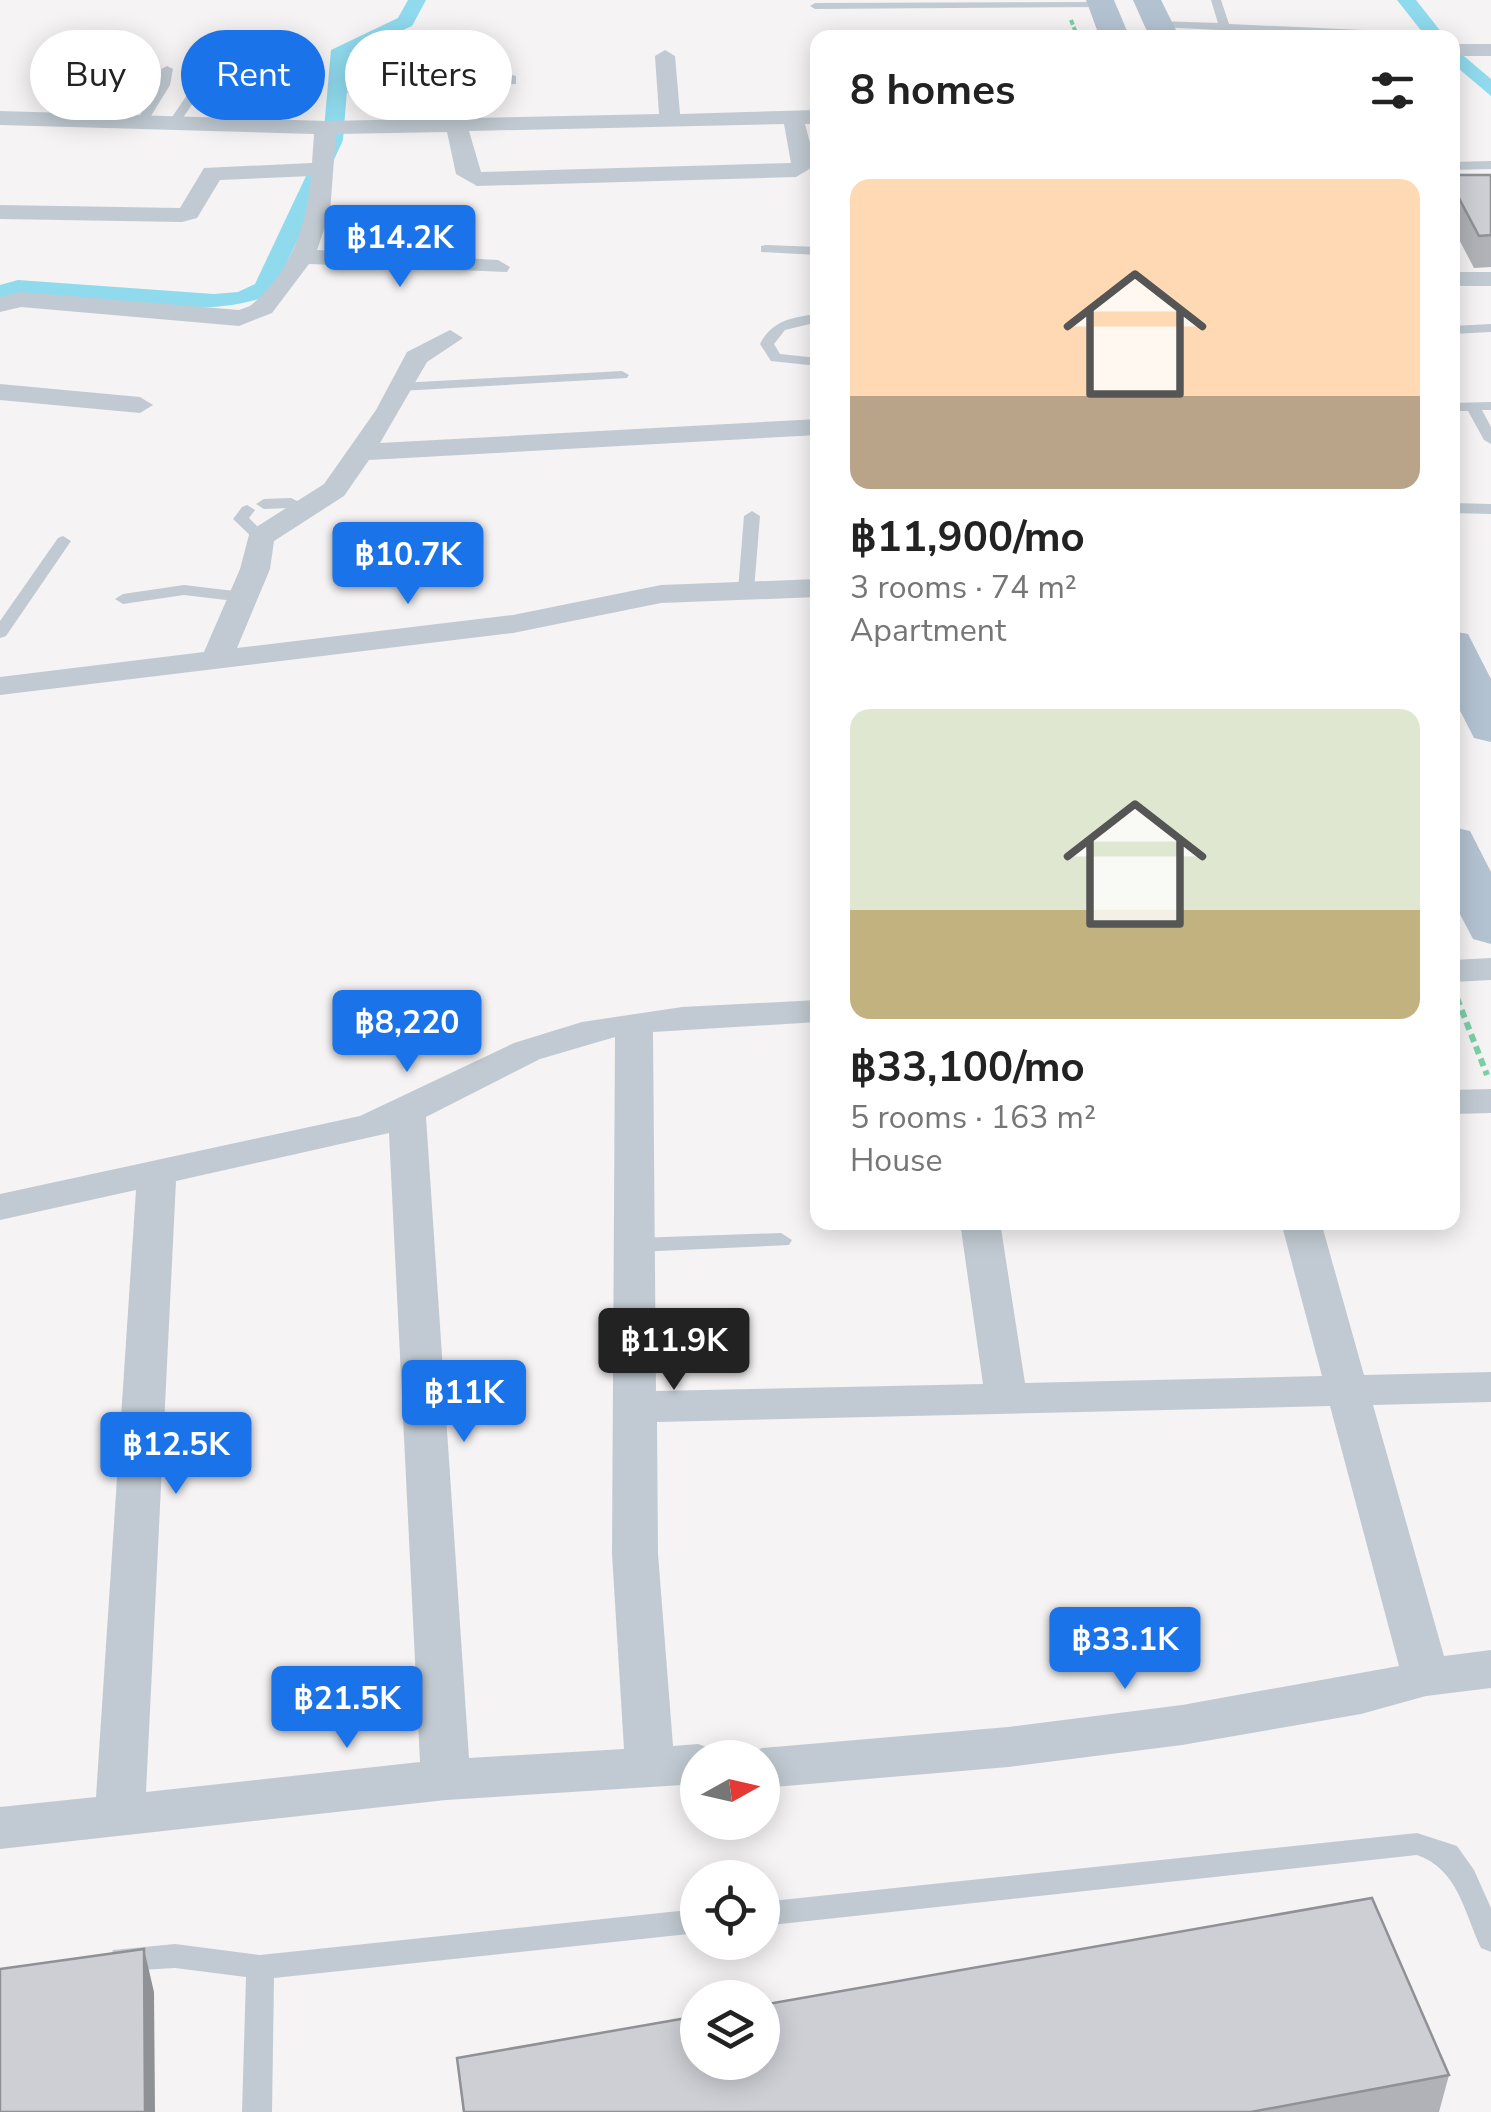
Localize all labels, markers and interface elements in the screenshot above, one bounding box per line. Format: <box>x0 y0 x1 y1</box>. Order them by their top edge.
chip: Buy <box>30 30 161 120</box>
chip: Rent <box>181 30 325 120</box>
chip: Filters <box>345 30 512 120</box>
text: 8 homes <box>850 62 1015 119</box>
icon: filters <box>1365 63 1420 118</box>
pin: ฿14.2K <box>319 205 481 290</box>
text: ฿14.2K <box>346 216 454 259</box>
icon: home <box>1045 244 1225 424</box>
text: ฿11,900/mo <box>850 509 1085 566</box>
pin: ฿10.7K <box>327 522 489 607</box>
text: ฿10.7K <box>354 533 462 576</box>
text: 3 rooms · 74 m² <box>850 566 1077 609</box>
text: Apartment <box>850 609 1006 652</box>
icon: home <box>1045 774 1225 954</box>
pin: ฿8,220 <box>326 990 488 1075</box>
text: ฿8,220 <box>354 1001 460 1044</box>
text: ฿33,100/mo <box>850 1039 1085 1096</box>
text: 5 rooms · 163 m² <box>850 1096 1096 1139</box>
text: House <box>850 1139 943 1182</box>
pin: ฿11.9K <box>593 1308 755 1393</box>
text: ฿11.9K <box>620 1319 728 1362</box>
pin: ฿11K <box>405 1360 523 1445</box>
text: ฿11K <box>424 1371 504 1414</box>
pin: ฿12.5K <box>95 1412 257 1497</box>
text: ฿12.5K <box>122 1423 230 1466</box>
pin: ฿33.1K <box>1044 1607 1206 1692</box>
text: ฿33.1K <box>1071 1618 1179 1661</box>
pin: ฿21.5K <box>266 1666 428 1751</box>
text: ฿21.5K <box>293 1677 401 1720</box>
north arrow <box>680 1740 780 1840</box>
map controls <box>680 1740 780 2080</box>
button: locate <box>680 1860 780 1960</box>
button: layers <box>680 1980 780 2080</box>

